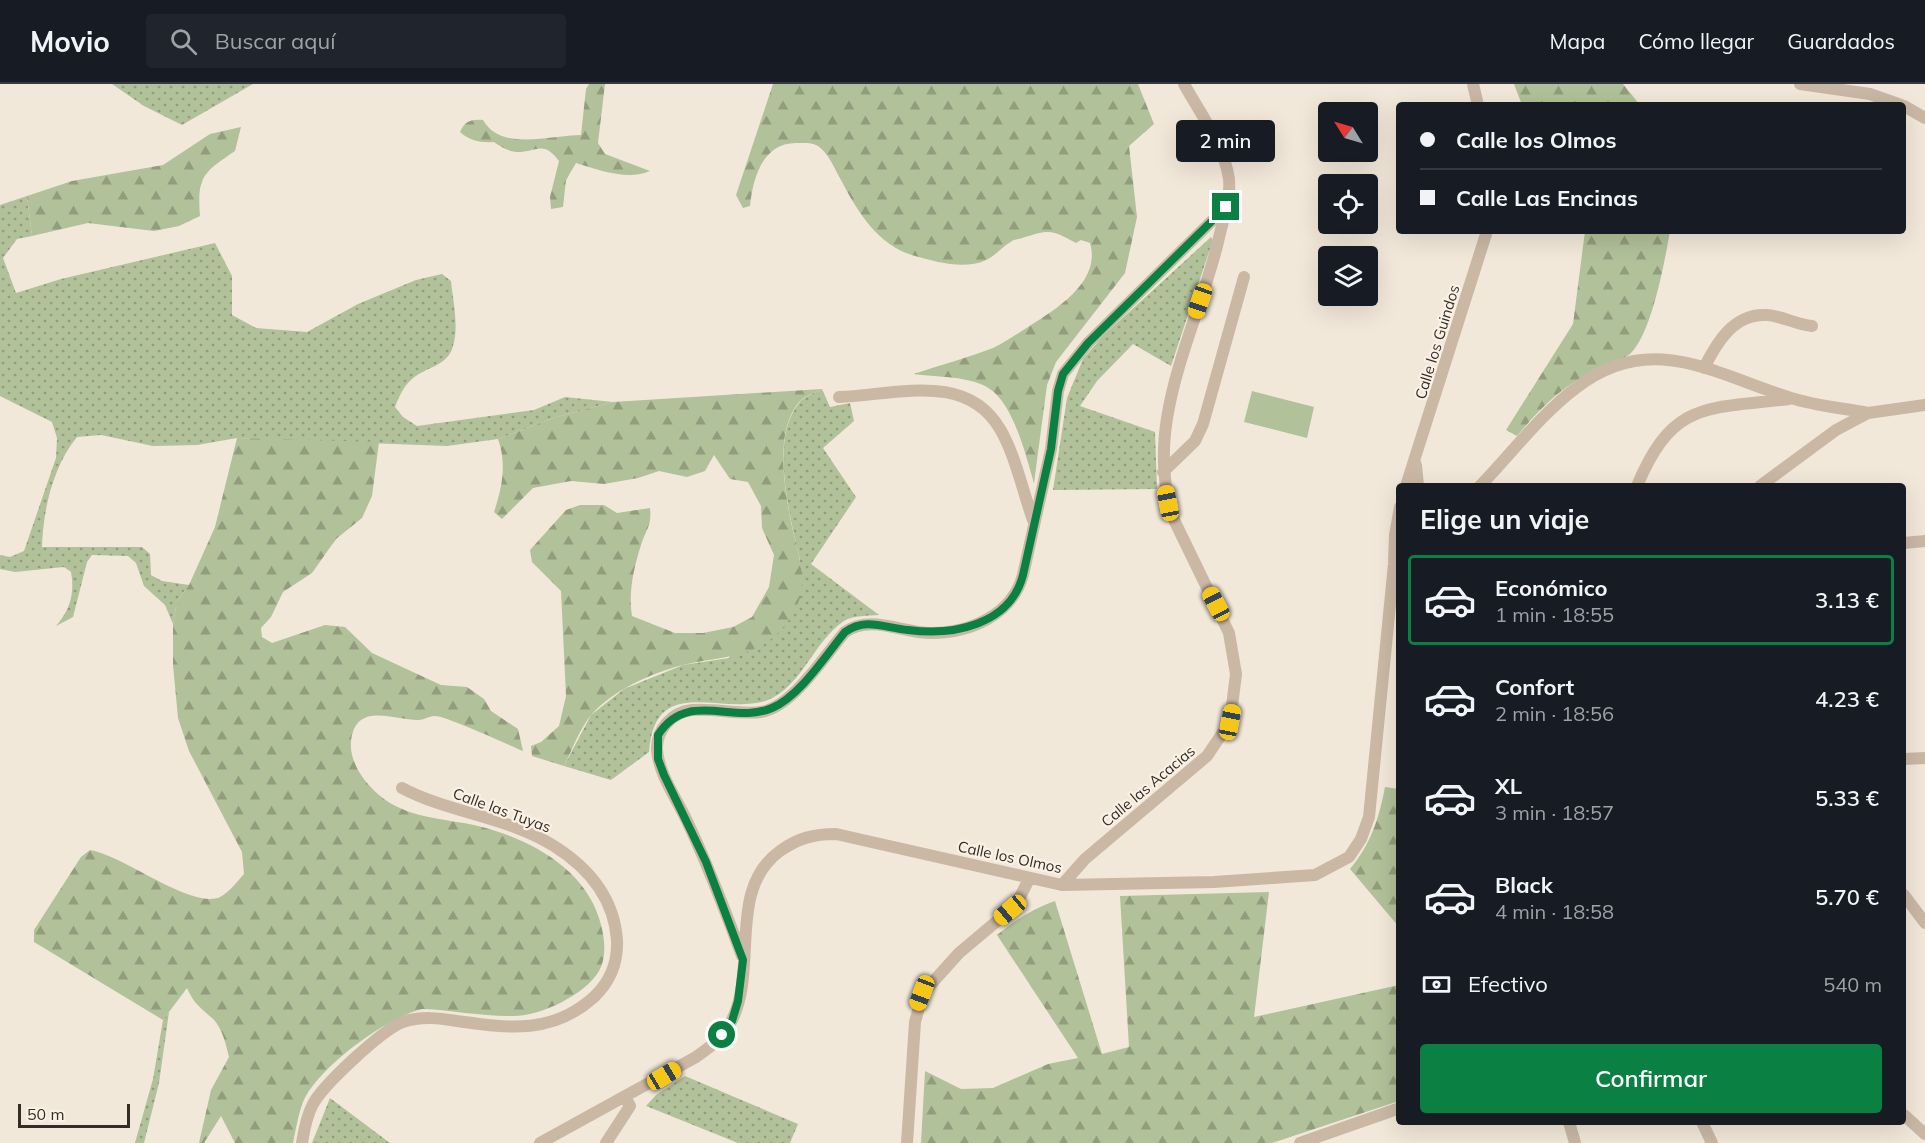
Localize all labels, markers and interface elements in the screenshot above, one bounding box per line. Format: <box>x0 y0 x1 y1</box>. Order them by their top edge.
search box <box>146 14 566 68</box>
text: Movio <box>30 24 110 59</box>
icon: search <box>167 25 200 58</box>
text: Buscar aquí <box>215 27 335 55</box>
text: Mapa <box>1550 28 1605 54</box>
text: Cómo llegar <box>1638 28 1754 54</box>
text: Guardados <box>1787 28 1895 54</box>
north arrow <box>1318 102 1378 162</box>
map controls <box>1318 102 1378 306</box>
callout: 2 min <box>1176 120 1276 162</box>
text: Calle los Olmos <box>1456 126 1617 154</box>
text: 2 min <box>1200 128 1251 153</box>
button: locate <box>1318 174 1378 234</box>
text: Calle Las Encinas <box>1456 184 1638 212</box>
route end <box>1212 193 1239 220</box>
button: layers <box>1318 246 1378 306</box>
car <box>1186 281 1214 321</box>
street label: Calle los Guindos <box>1411 282 1463 402</box>
car <box>1156 484 1180 522</box>
text: Elige un viaje <box>1420 502 1589 536</box>
icon: car <box>1423 573 1477 627</box>
text: Económico <box>1495 574 1608 602</box>
car <box>1200 584 1232 624</box>
text: 3.13 € <box>1815 586 1879 614</box>
text: 1 min · 18:55 <box>1495 602 1614 627</box>
icon: car <box>1423 672 1477 726</box>
text: Confort <box>1495 673 1574 701</box>
text: 4.23 € <box>1815 685 1879 713</box>
text: 2 min · 18:56 <box>1495 701 1614 726</box>
car <box>1218 703 1242 741</box>
street label: Calle las Acacias <box>1097 741 1199 831</box>
icon: car <box>1423 771 1477 825</box>
text: XL <box>1495 772 1522 800</box>
street label: Calle las Tuyas <box>450 783 554 837</box>
text: 5.33 € <box>1815 784 1879 812</box>
text: 3 min · 18:57 <box>1495 800 1614 825</box>
street label: Calle los Olmos <box>956 837 1064 877</box>
icon: car <box>1423 870 1477 924</box>
text: Black <box>1495 871 1553 899</box>
text: 5.70 € <box>1815 883 1879 911</box>
car <box>990 892 1030 928</box>
text: 4 min · 18:58 <box>1495 899 1614 924</box>
icon: cash <box>1420 968 1453 1001</box>
text: Efectivo <box>1468 970 1548 998</box>
text: 540 m <box>1823 972 1882 997</box>
car <box>907 973 937 1013</box>
route start <box>708 1021 735 1048</box>
button: Confirmar <box>1420 1044 1882 1113</box>
car <box>644 1059 684 1093</box>
scale bar <box>18 1101 130 1128</box>
text: 50 m <box>27 1104 64 1124</box>

